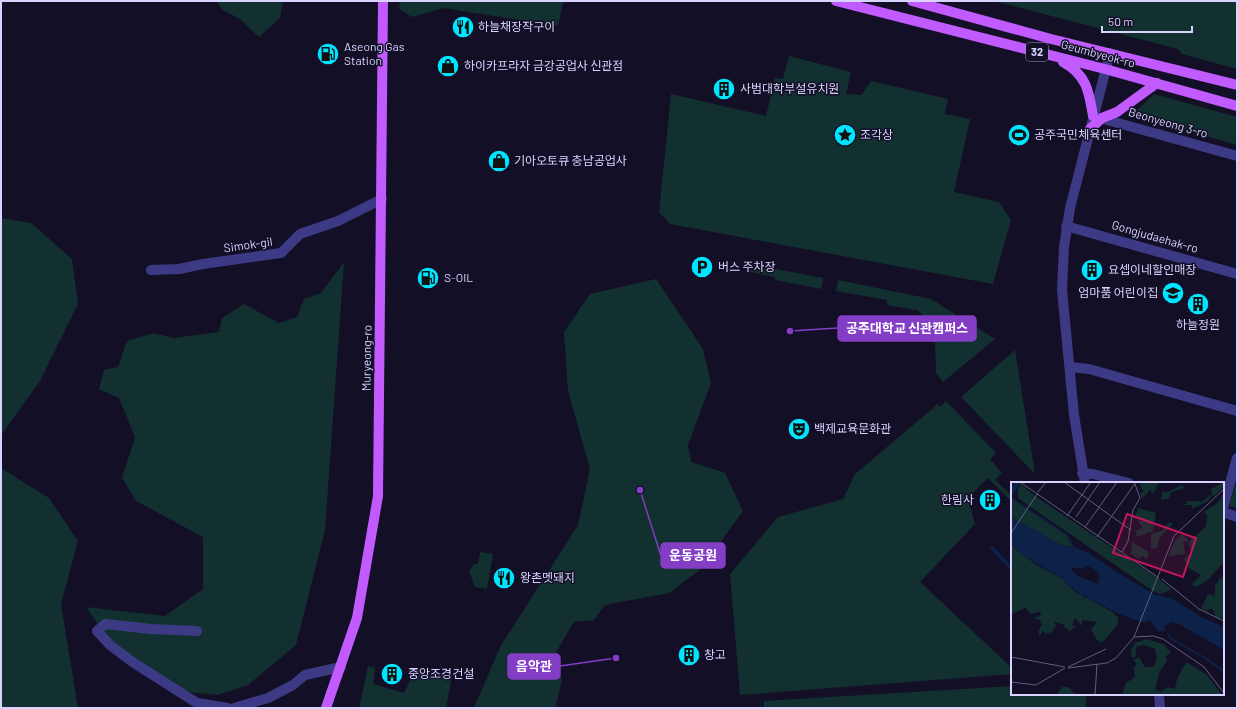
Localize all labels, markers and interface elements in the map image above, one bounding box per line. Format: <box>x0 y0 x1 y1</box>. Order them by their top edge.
scale bar <box>1102 8 1192 34</box>
restaurant icon: 하늘채장작구이 <box>450 14 476 40</box>
text: 50 m <box>1108 14 1133 28</box>
place label: 하늘채장작구이 <box>478 19 555 33</box>
street label: Geumbyeok-ro <box>1060 36 1137 70</box>
place label: Aseong Gas Station <box>344 39 405 67</box>
fuel station icon: Aseong Gas Station <box>315 41 341 67</box>
road number: 32 <box>1026 43 1048 61</box>
shop icon: 하이카프라자 금강공업사 신관점 <box>435 53 461 79</box>
place label: 하이카프라자 금강공업사 신관점 <box>464 58 623 72</box>
building icon: 사범대학부설유치원 <box>711 76 737 102</box>
place label: 사범대학부설유치원 <box>740 81 839 95</box>
street label: Beonyeong 3-ro <box>1127 104 1210 140</box>
place icon: 조각상 <box>832 122 858 148</box>
sports icon: 공주국민체육센터 <box>1006 122 1032 148</box>
place label: 조각상 <box>860 127 893 141</box>
place label: 공주국민체육센터 <box>1034 127 1122 141</box>
shop icon: 기아오토큐 충남공업사 <box>486 148 512 174</box>
place label: 기아오토큐 충남공업사 <box>514 153 627 167</box>
street label: Gongjudaehak-ro <box>1110 217 1200 255</box>
street label: Simok-gil <box>223 234 273 254</box>
parking icon: 버스 주차장 <box>689 254 715 280</box>
building icon: 요셉이네할인매장 <box>1079 257 1105 283</box>
place label: 버스 주차장 <box>718 259 776 273</box>
place label: 요셉이네할인매장 <box>1108 262 1196 276</box>
fuel station icon: S-OIL <box>415 265 441 291</box>
place label: S-OIL <box>444 270 473 284</box>
school or university icon: 엄마품 어린이집 <box>1160 280 1186 306</box>
place label: 엄마품 어린이집 <box>1078 285 1158 299</box>
building icon: 하늘정원 <box>1185 291 1211 317</box>
callout: 공주대학교 신관캠퍼스 <box>838 316 976 341</box>
place label: 하늘정원 <box>1176 317 1220 331</box>
text: 공주대학교 신관캠퍼스 <box>846 320 968 336</box>
street label: Muryeong-ro <box>358 325 374 391</box>
theatre icon: 백제교육문화관 <box>786 416 812 442</box>
place label: 백제교육문화관 <box>814 421 891 435</box>
inset map <box>1011 482 1224 695</box>
building icon: 한림사 <box>977 487 1003 513</box>
place label: 한림사 <box>941 492 974 506</box>
callout: 운동공원 <box>661 543 725 568</box>
text: 운동공원 <box>669 547 717 563</box>
restaurant icon: 왕촌멧돼지 <box>491 565 517 591</box>
place label: 왕촌멧돼지 <box>520 570 575 584</box>
building icon: 창고 <box>676 642 702 668</box>
place label: 창고 <box>704 647 726 661</box>
callout: 음악관 <box>508 654 560 679</box>
text: 음악관 <box>516 658 552 674</box>
building icon: 중앙조경건설 <box>379 661 405 687</box>
place label: 중앙조경건설 <box>408 666 474 680</box>

